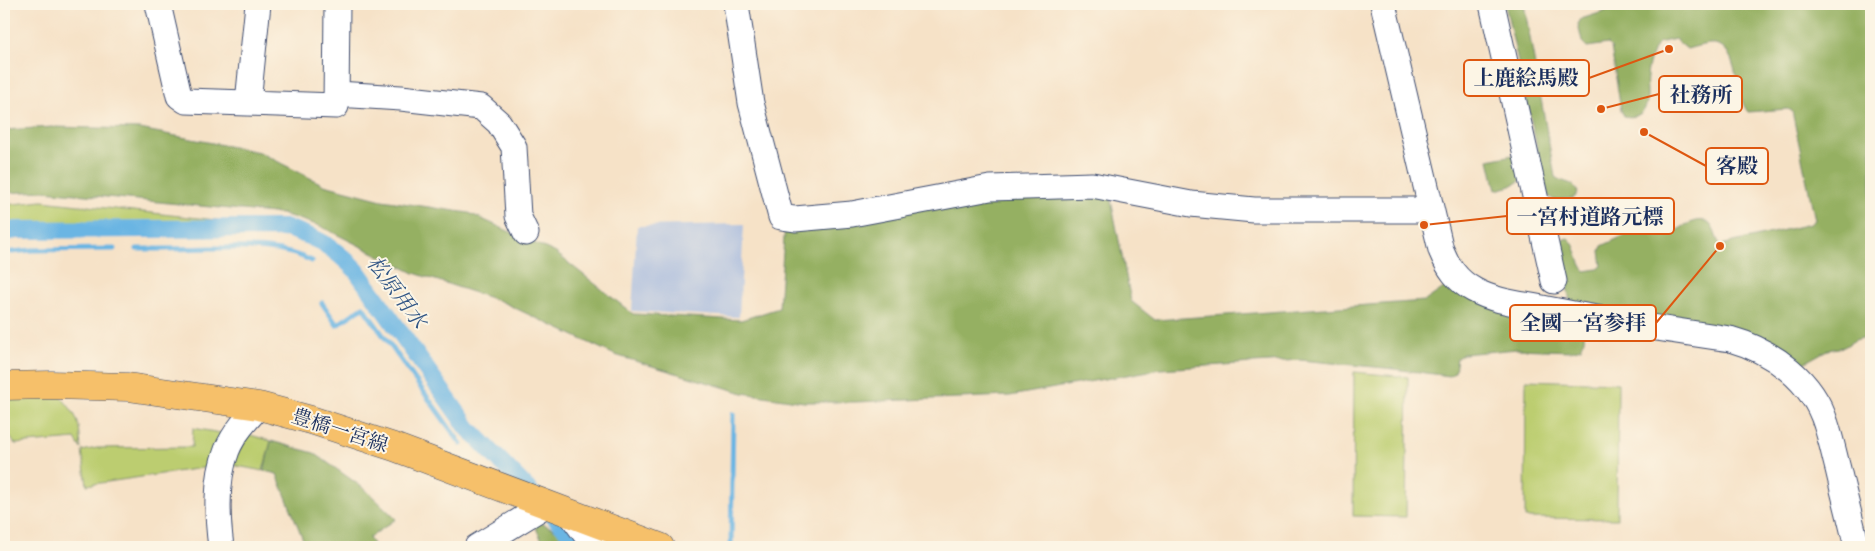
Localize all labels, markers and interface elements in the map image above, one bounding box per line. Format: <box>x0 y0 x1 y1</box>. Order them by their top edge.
callout: 上鹿絵馬殿 <box>1464 60 1589 96</box>
text: 上鹿絵馬殿 <box>1474 66 1579 92</box>
callout: 社務所 <box>1659 76 1742 112</box>
text: 社務所 <box>1670 83 1733 109</box>
callout: 客殿 <box>1706 148 1768 184</box>
text: 客殿 <box>1716 154 1758 180</box>
callout: 一宮村道路元標 <box>1507 198 1674 234</box>
text: 一宮村道路元標 <box>1517 205 1664 231</box>
water label: 松原用水 <box>361 251 433 336</box>
callout: 全國一宮参拝 <box>1510 305 1656 341</box>
text: 全國一宮参拝 <box>1520 311 1646 337</box>
street label: 豊橋一宮線 <box>288 404 391 459</box>

